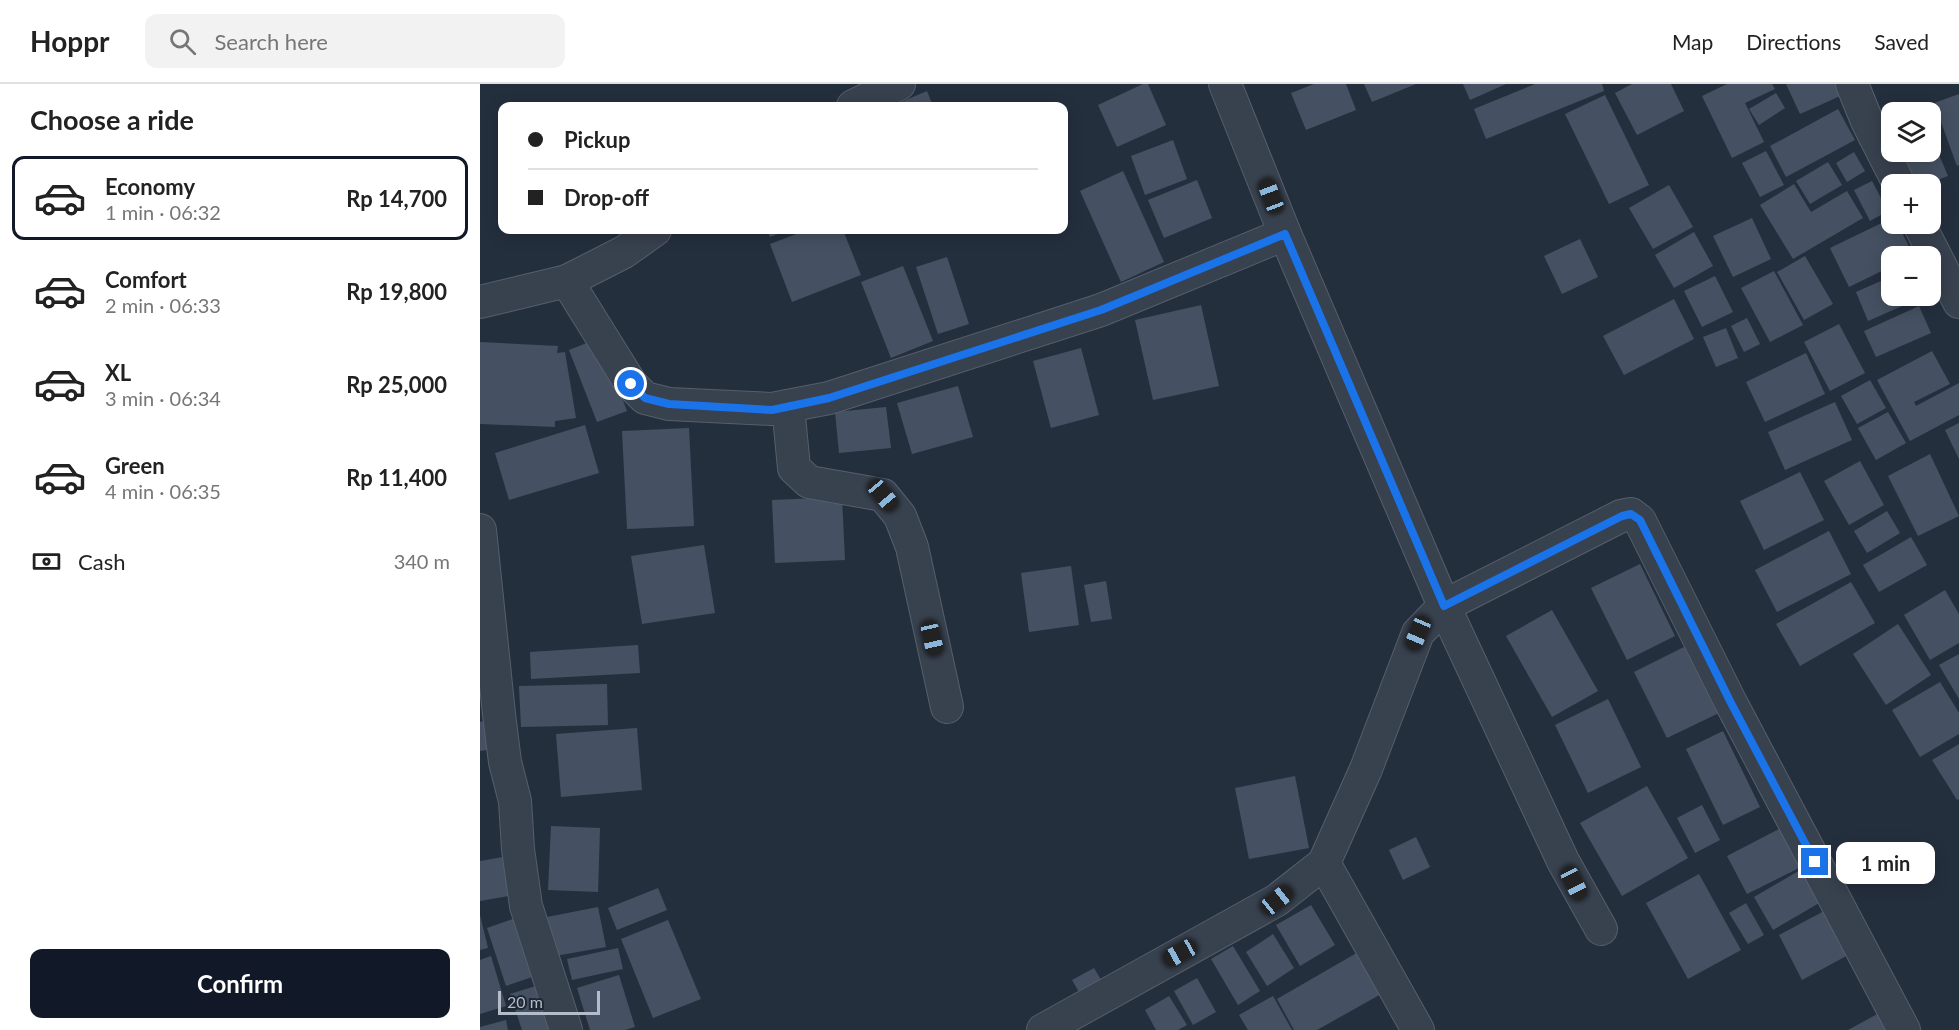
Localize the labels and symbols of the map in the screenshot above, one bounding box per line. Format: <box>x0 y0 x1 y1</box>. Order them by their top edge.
car <box>1256 176 1286 216</box>
route start <box>617 370 644 397</box>
car <box>865 475 901 515</box>
car <box>1403 613 1433 653</box>
car <box>919 618 945 658</box>
callout: 1 min <box>1836 841 1935 883</box>
route end <box>1801 848 1828 875</box>
car <box>1558 863 1590 903</box>
car <box>1257 882 1297 918</box>
car <box>1160 936 1200 970</box>
scale bar <box>498 988 600 1016</box>

